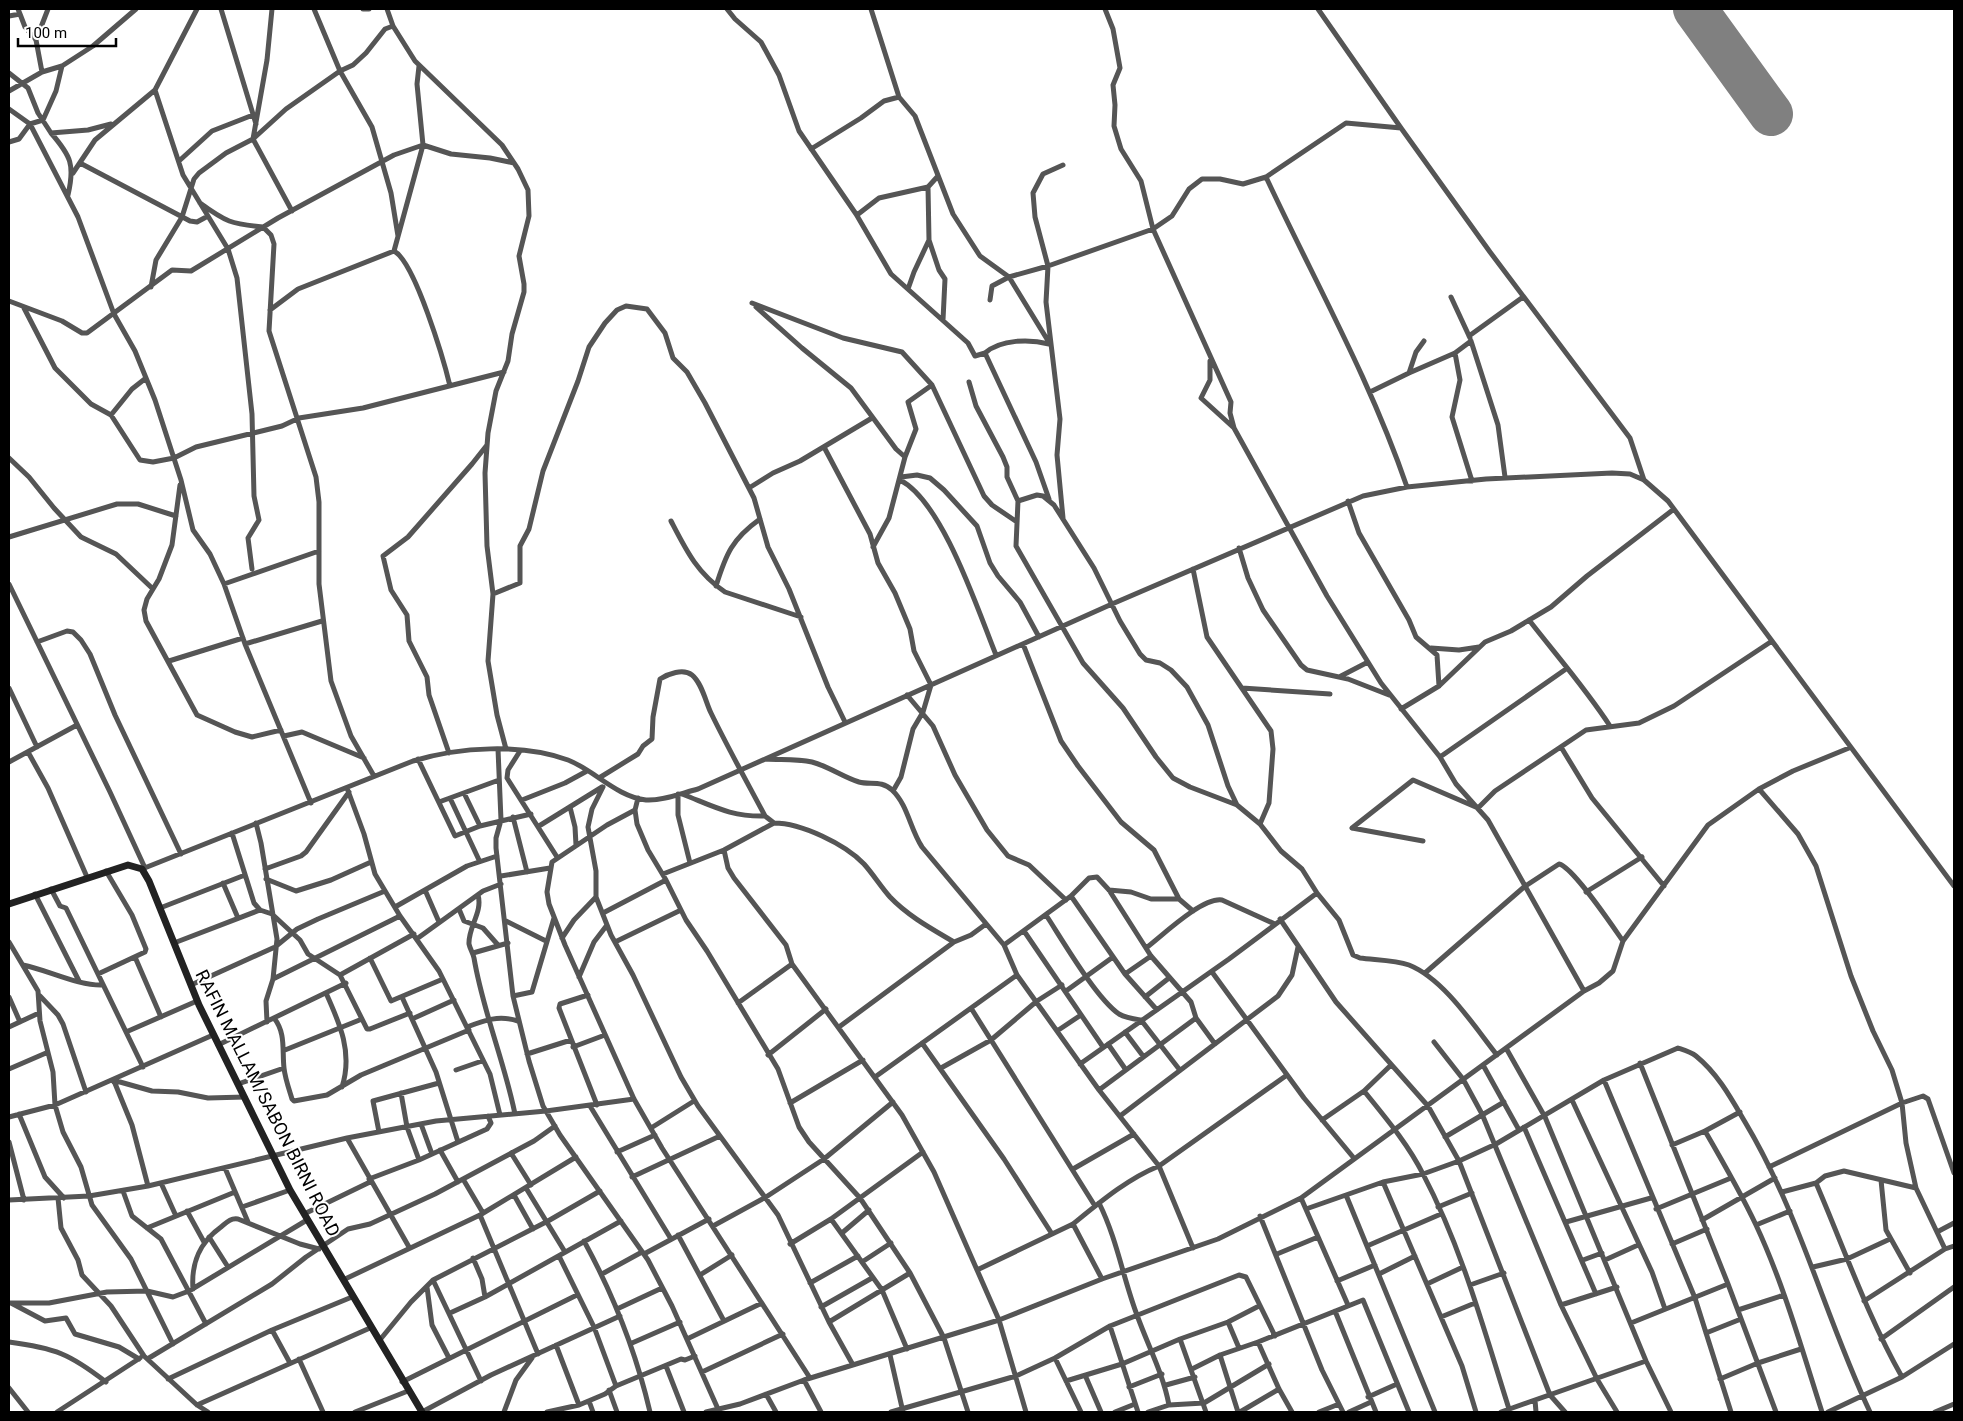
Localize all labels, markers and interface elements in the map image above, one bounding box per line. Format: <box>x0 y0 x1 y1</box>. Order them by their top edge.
scale bar <box>18 15 115 47</box>
text: 100 m <box>25 24 67 42</box>
street label: RAFIN MALLAM/SABON BIRNI ROAD <box>191 966 345 1240</box>

